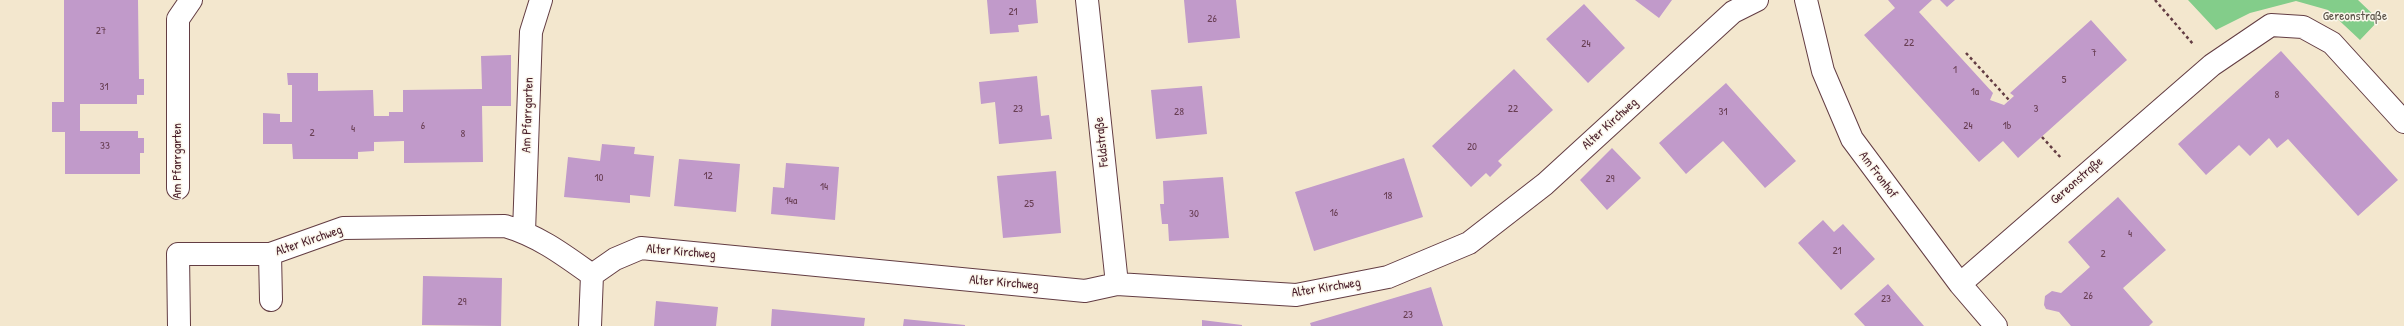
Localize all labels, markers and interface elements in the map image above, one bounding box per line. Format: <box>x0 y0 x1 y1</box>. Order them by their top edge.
house number: 21 <box>1008 5 1018 19</box>
park label: Gereonstraße <box>2323 9 2387 25</box>
house number: 26 <box>1207 12 1217 26</box>
house number: 27 <box>96 24 106 38</box>
house number: 22 <box>1904 36 1914 50</box>
house number: 24 <box>1581 37 1591 51</box>
house number: 7 <box>2091 46 2097 60</box>
house number: 1 <box>1953 63 1957 77</box>
house number: 5 <box>2062 73 2066 87</box>
street label: Am Pfarrgarten <box>519 77 537 153</box>
house number: 31 <box>100 80 108 94</box>
house number: 1a <box>1971 85 1979 99</box>
house number: 8 <box>2275 88 2279 102</box>
street label: Alter Kirchweg <box>1579 95 1641 153</box>
house number: 23 <box>1013 102 1023 116</box>
house number: 22 <box>1508 102 1518 116</box>
house number: 3 <box>2034 102 2038 116</box>
house number: 28 <box>1174 105 1184 119</box>
house number: 31 <box>1719 105 1727 119</box>
street label: Feldstraße <box>1092 116 1112 168</box>
house number: 6 <box>421 119 425 133</box>
house number: 24 <box>1963 119 1973 133</box>
house number: 1b <box>2003 119 2011 133</box>
house number: 4 <box>351 122 355 136</box>
street label: Am Pfarrgarten <box>170 123 186 199</box>
house number: 2 <box>309 126 315 140</box>
house number: 8 <box>461 127 465 141</box>
house number: 33 <box>100 139 110 153</box>
house number: 20 <box>1467 140 1477 154</box>
street label: Am Fronhof <box>1855 149 1901 201</box>
street label: Gereonstraße <box>2048 154 2106 208</box>
house number: 12 <box>703 169 713 183</box>
house number: 10 <box>595 171 603 185</box>
house number: 29 <box>1605 172 1615 186</box>
house number: 14 <box>820 180 828 194</box>
house number: 18 <box>1384 189 1392 203</box>
house number: 14a <box>785 194 797 208</box>
house number: 25 <box>1024 197 1034 211</box>
house number: 16 <box>1330 206 1338 220</box>
house number: 30 <box>1189 207 1199 221</box>
street label: Alter Kirchweg <box>274 222 344 260</box>
house number: 4 <box>2128 227 2132 241</box>
street label: Alter Kirchweg <box>646 241 716 263</box>
house number: 21 <box>1832 244 1842 258</box>
house number: 2 <box>2100 247 2106 261</box>
street label: Alter Kirchweg <box>969 272 1039 294</box>
street label: Alter Kirchweg <box>1290 275 1362 301</box>
house number: 26 <box>2083 289 2093 303</box>
house number: 23 <box>1881 292 1891 306</box>
house number: 29 <box>457 295 467 309</box>
house number: 23 <box>1403 308 1413 322</box>

